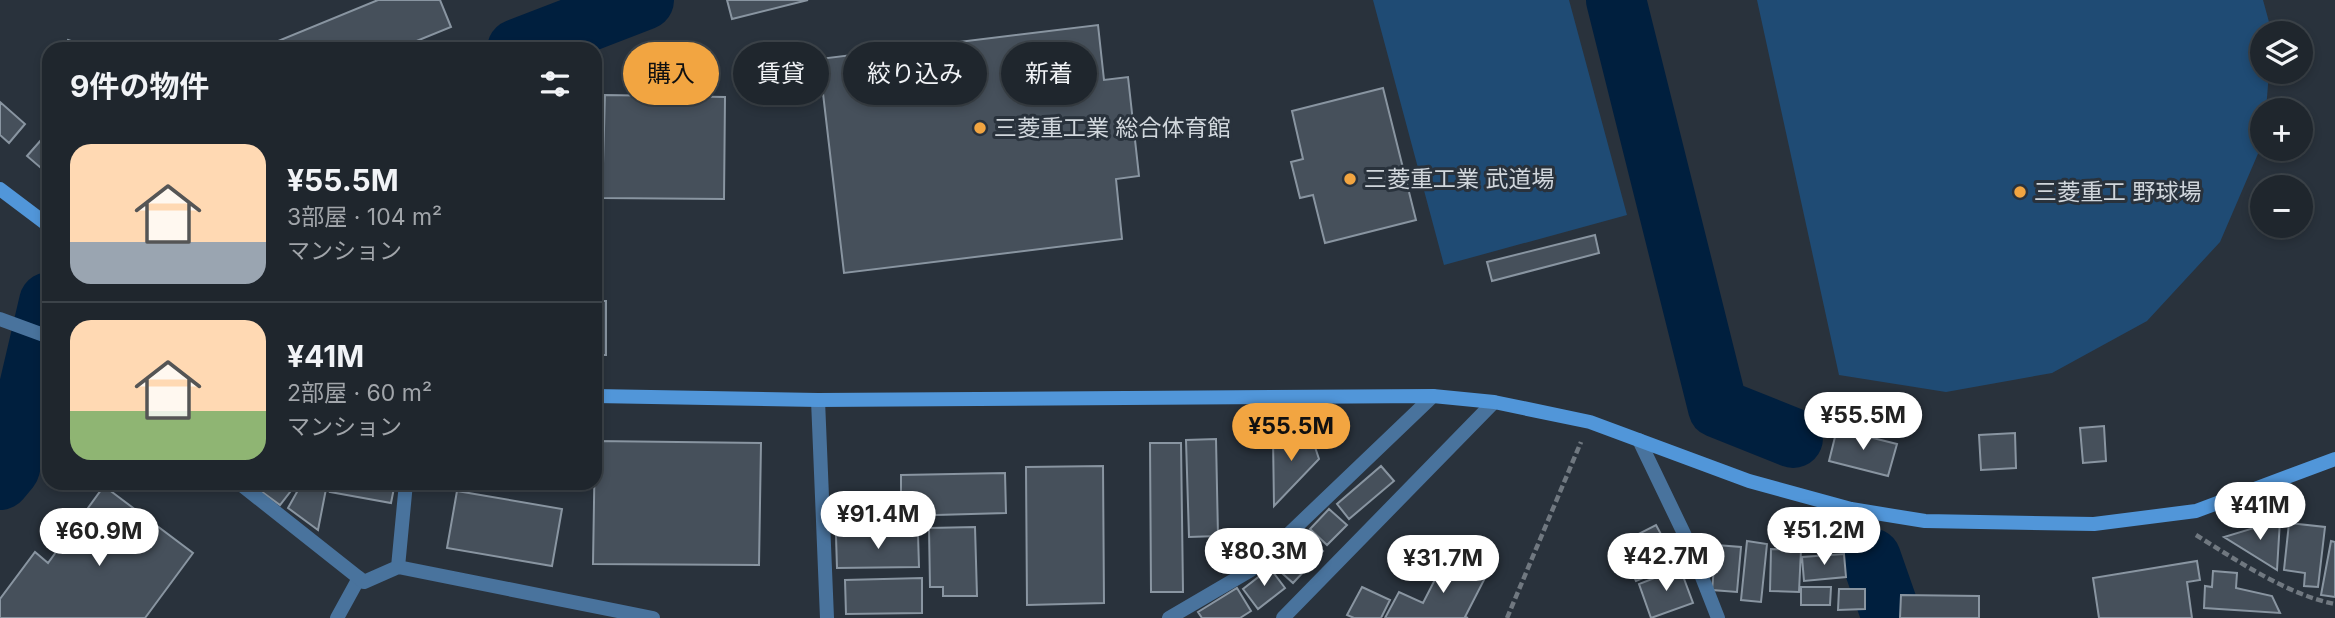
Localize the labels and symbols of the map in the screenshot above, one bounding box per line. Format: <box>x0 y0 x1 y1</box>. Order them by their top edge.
place label: 三菱重工業 総合体育館 <box>994 114 1230 142</box>
marker: 三菱重工業 総合体育館 <box>972 120 988 136</box>
place label: 三菱重工業 武道場 <box>1364 165 1554 193</box>
marker: 三菱重工業 武道場 <box>1342 171 1358 187</box>
place label: 三菱重工 野球場 <box>2034 178 2201 206</box>
marker: 三菱重工 野球場 <box>2012 184 2028 200</box>
pin: ¥55.5M <box>1806 392 1920 452</box>
pin: ¥55.5M <box>1234 404 1348 463</box>
pin: ¥41M <box>2219 482 2301 542</box>
pin: ¥91.4M <box>821 491 935 551</box>
pin: ¥60.9M <box>42 508 156 568</box>
pin: ¥51.2M <box>1767 508 1881 567</box>
pin: ¥80.3M <box>1207 528 1321 588</box>
pin: ¥42.7M <box>1609 534 1723 593</box>
pin: ¥31.7M <box>1386 536 1500 595</box>

